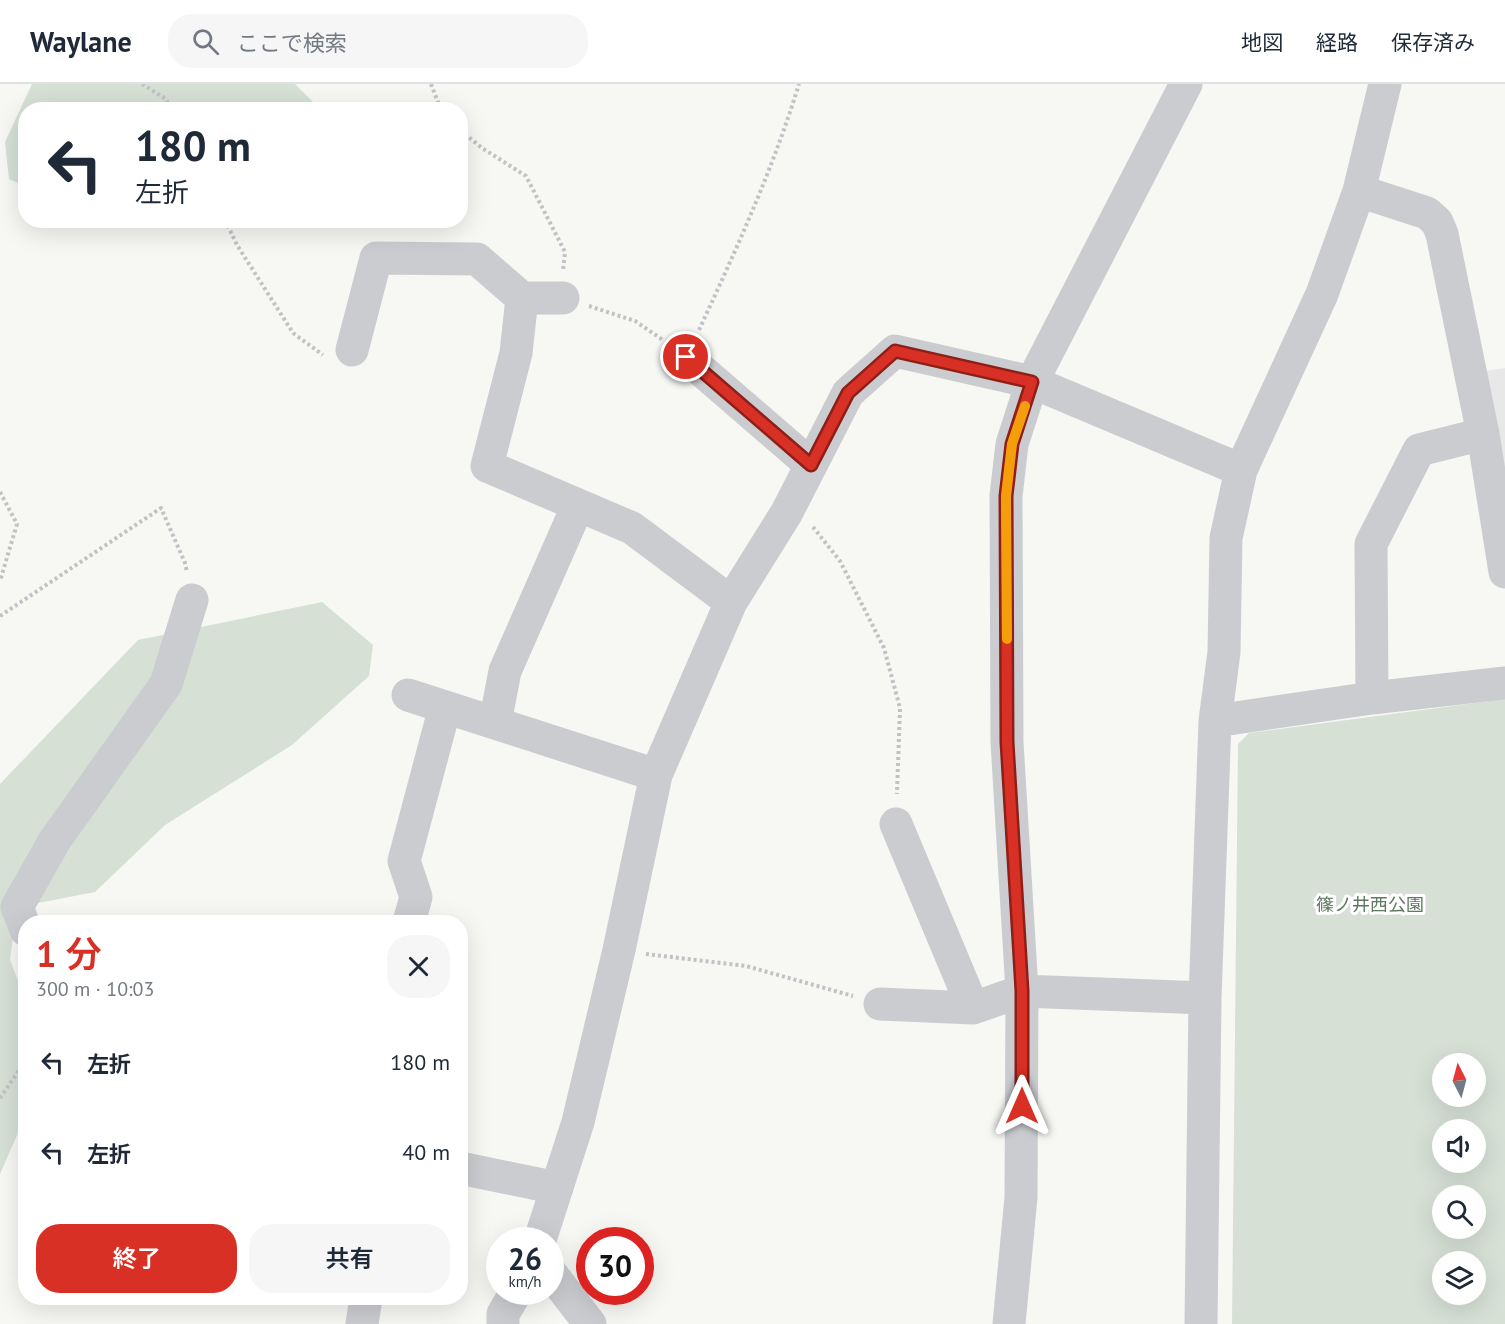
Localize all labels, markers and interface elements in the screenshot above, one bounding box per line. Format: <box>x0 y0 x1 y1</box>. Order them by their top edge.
search box <box>168 14 588 68</box>
text: Waylane <box>30 23 132 60</box>
icon: search <box>189 25 222 58</box>
text: ここで検索 <box>237 29 347 57</box>
text: 地図 <box>1241 29 1283 56</box>
text: 経路 <box>1316 29 1358 56</box>
text: 保存済み <box>1391 29 1475 56</box>
text: 180 m <box>135 118 251 173</box>
icon: left <box>36 126 114 204</box>
text: 左折 <box>135 175 189 209</box>
pin <box>660 331 711 382</box>
icon: arrive <box>669 340 702 373</box>
park label: 篠ノ井西公園 <box>1316 893 1424 916</box>
text: 1 分 <box>36 930 102 977</box>
button: close <box>387 935 450 998</box>
text: 300 m · 10:03 <box>36 976 154 1002</box>
icon: left <box>36 1046 69 1079</box>
text: 180 m <box>390 1048 450 1076</box>
text: 左折 <box>87 1050 131 1078</box>
north arrow <box>1432 1053 1486 1107</box>
map controls <box>1432 1053 1486 1305</box>
position arrow <box>990 1074 1054 1138</box>
button: sound <box>1432 1119 1486 1173</box>
icon: left <box>36 1136 69 1169</box>
text: 40 m <box>402 1138 450 1166</box>
text: 左折 <box>87 1140 131 1168</box>
button: search <box>1432 1185 1486 1239</box>
button: 終了 <box>36 1224 237 1293</box>
button: 共有 <box>249 1224 450 1293</box>
speed limit sign: 30 <box>576 1227 654 1305</box>
text: 26 <box>508 1239 542 1278</box>
button: layers <box>1432 1251 1486 1305</box>
text: km/h <box>509 1272 541 1291</box>

